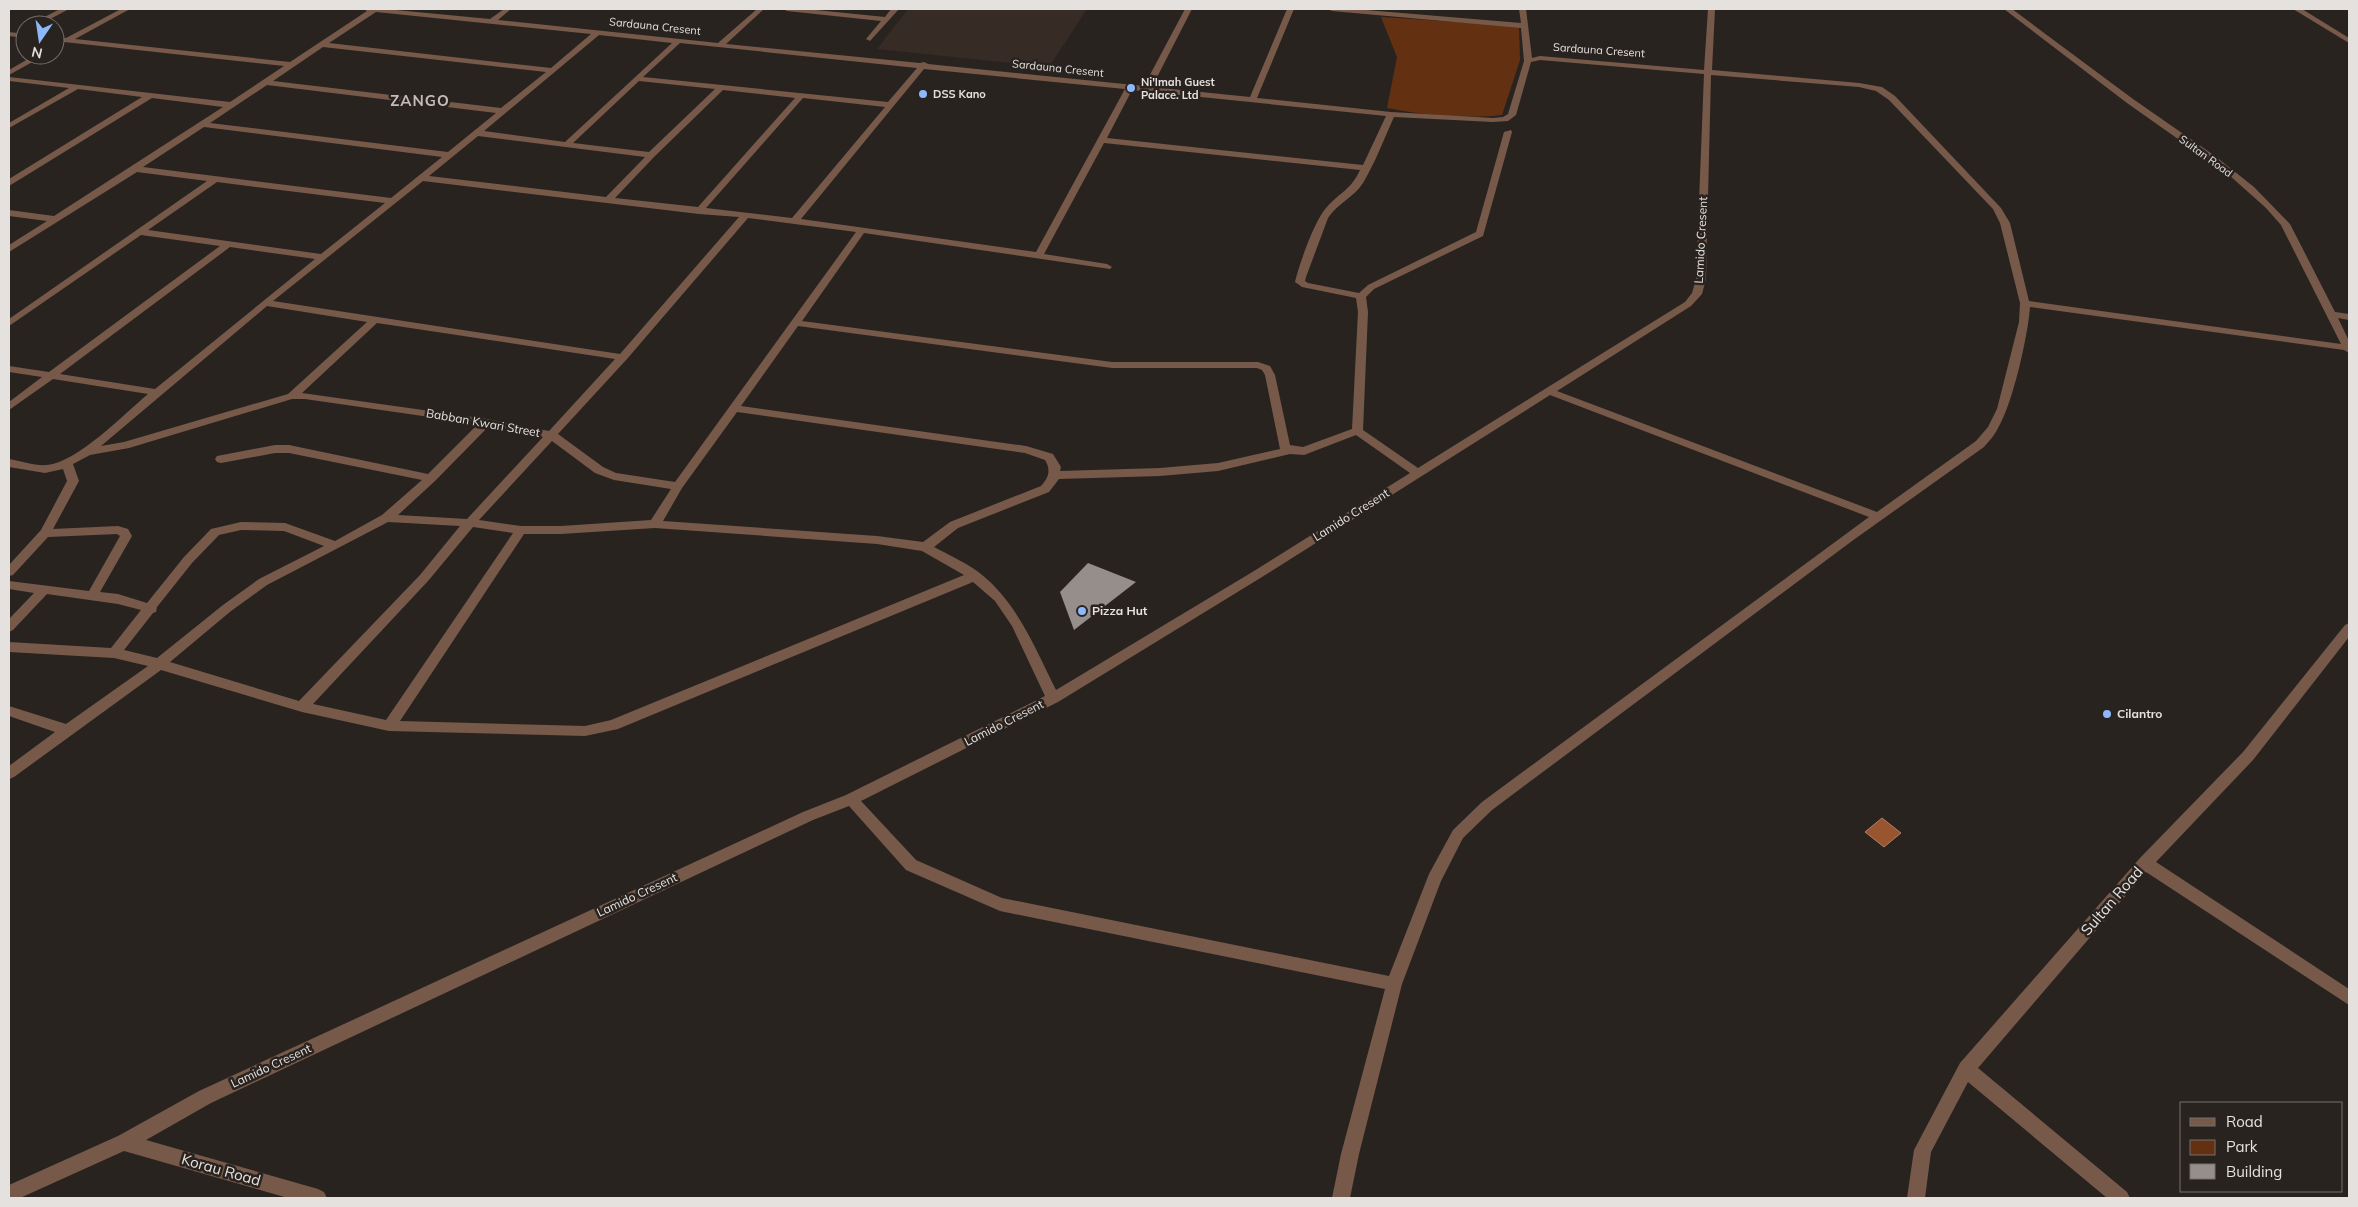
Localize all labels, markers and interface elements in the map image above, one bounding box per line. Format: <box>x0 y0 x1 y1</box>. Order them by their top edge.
street label: Sardauna Cresent <box>609 14 702 38</box>
north arrow <box>15 15 65 65</box>
street label: Sardauna Cresent <box>1553 40 1646 60</box>
text: N <box>30 43 44 63</box>
street label: Sardauna Cresent <box>1012 56 1105 80</box>
place label: Ni'Imah Guest Palace. Ltd <box>1141 75 1215 102</box>
marker: Ni'Imah Guest Palace. Ltd <box>1125 82 1137 94</box>
place label: DSS Kano <box>933 87 986 101</box>
marker: DSS Kano <box>917 88 929 100</box>
district label: ZANGO <box>390 91 450 110</box>
street label: Sultan Road <box>2177 132 2235 180</box>
street label: Lamido Cresent <box>1691 196 1710 284</box>
street label: Babban Kwari Street <box>425 405 541 440</box>
street label: Lamido Cresent <box>1310 485 1392 544</box>
place label: Pizza Hut <box>1092 603 1148 618</box>
marker: Pizza Hut <box>1076 605 1088 617</box>
street label: Lamido Cresent <box>962 696 1046 749</box>
place label: Cilantro <box>2117 706 2162 721</box>
marker: Cilantro <box>2101 708 2113 720</box>
street label: Sultan Road <box>2076 862 2147 939</box>
street label: Lamido Cresent <box>594 869 679 920</box>
street label: Lamido Cresent <box>228 1040 313 1091</box>
legend <box>2180 1102 2343 1192</box>
text: Road <box>2226 1112 2263 1131</box>
text: Park <box>2226 1137 2258 1156</box>
street label: Korau Road <box>179 1149 263 1190</box>
text: Building <box>2226 1162 2282 1181</box>

